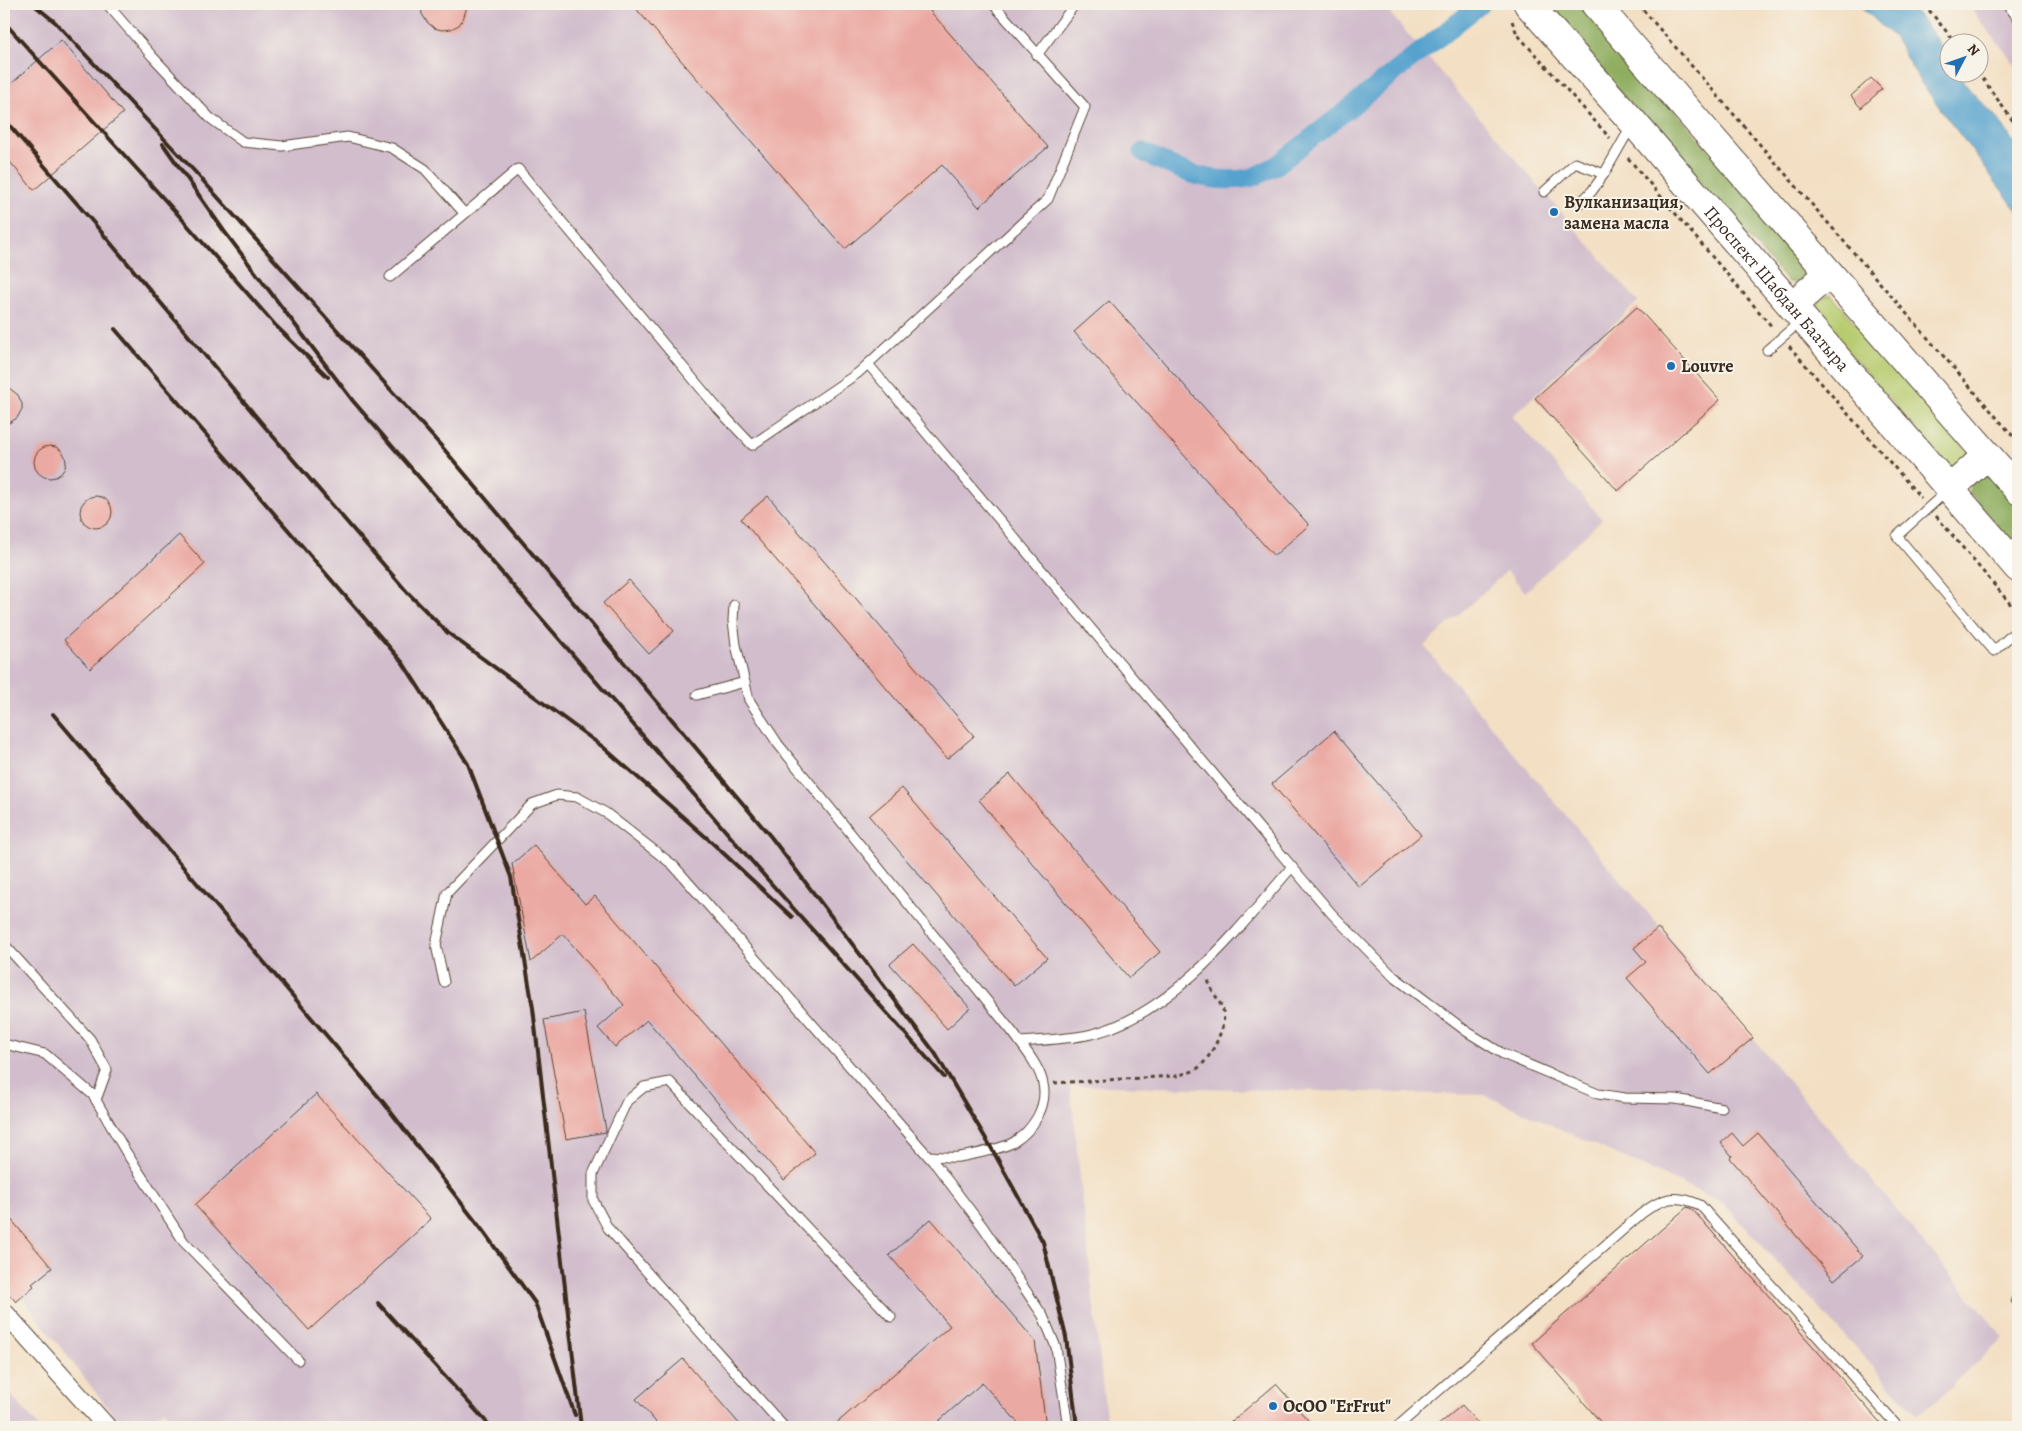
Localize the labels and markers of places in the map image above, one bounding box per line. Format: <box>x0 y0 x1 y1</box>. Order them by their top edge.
place label: Вулканизация, замена масла <box>1564 190 1684 235</box>
marker: Вулканизация, замена масла <box>1548 206 1560 218</box>
place label: Louvre <box>1681 354 1734 378</box>
marker: Louvre <box>1665 360 1677 372</box>
place label: ОсОО "ErFrut" <box>1283 1394 1391 1418</box>
marker: ОсОО "ErFrut" <box>1267 1400 1279 1412</box>

